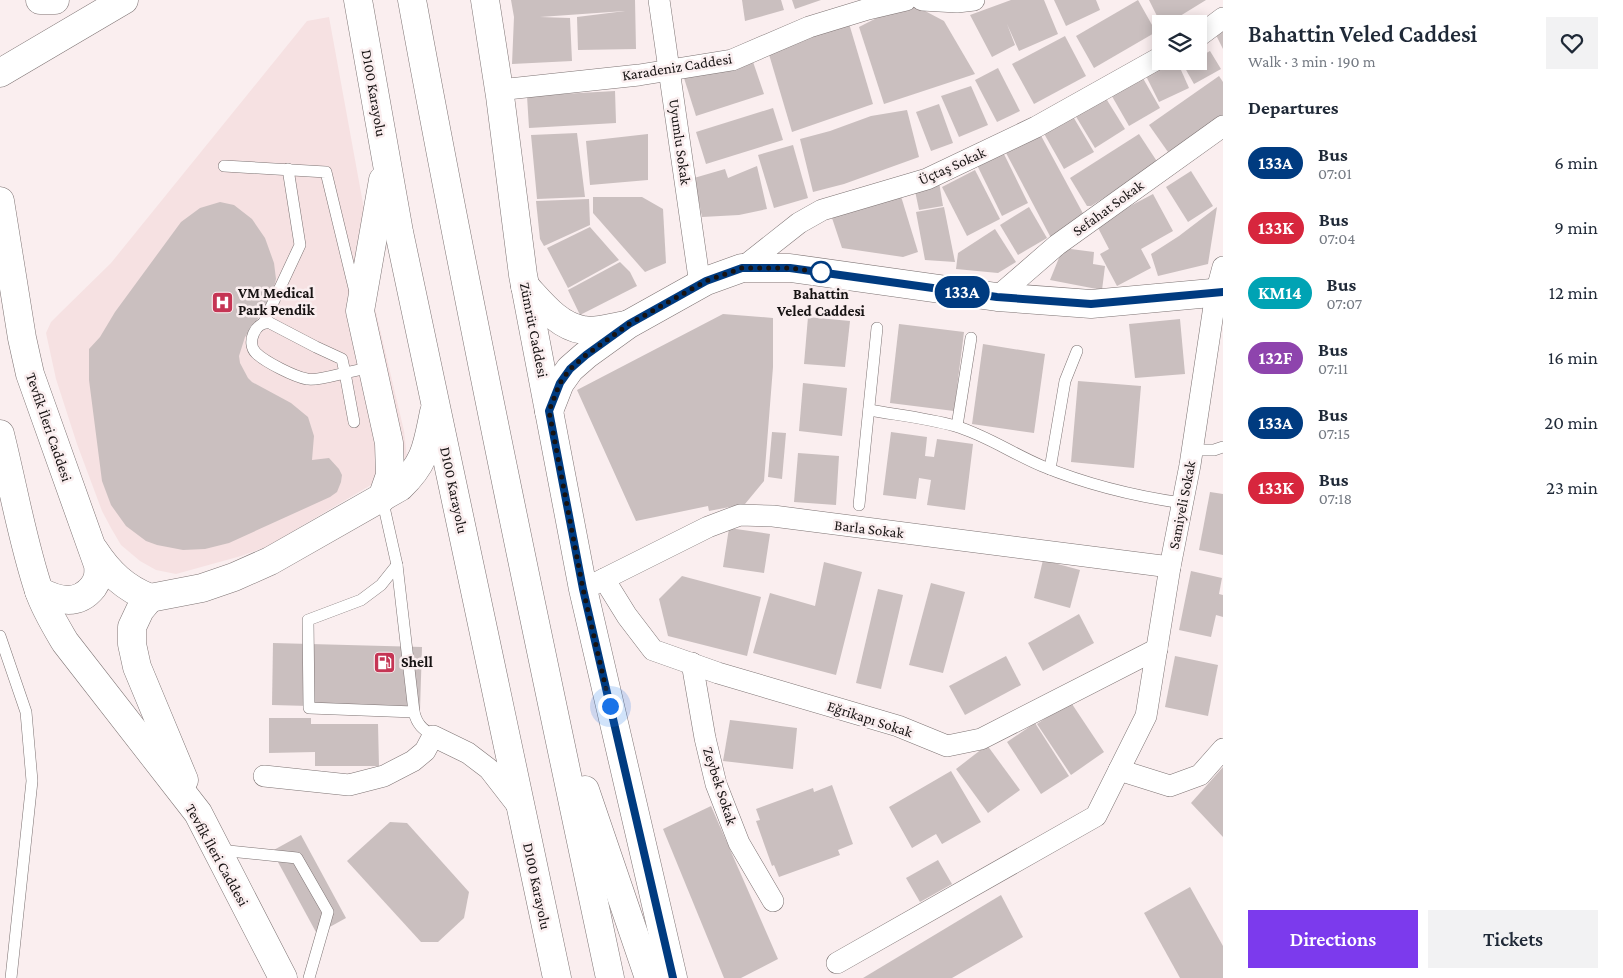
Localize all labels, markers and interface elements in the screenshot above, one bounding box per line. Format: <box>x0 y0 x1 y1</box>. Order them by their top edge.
map controls <box>1152 15 1207 70</box>
button: layers <box>1152 15 1207 70</box>
button: heart <box>1546 17 1598 69</box>
text: Bahattin Veled Caddesi <box>1248 20 1477 47</box>
street label: D100 Karayolu <box>357 48 390 138</box>
street label: Karadeniz Caddesi <box>621 50 733 84</box>
text: Walk · 3 min · 190 m <box>1248 53 1375 70</box>
text: Departures <box>1248 97 1339 118</box>
street label: Uyumlu Sokak <box>665 98 694 187</box>
street label: Üçtaş Sokak <box>916 144 989 189</box>
text: Bus <box>1318 144 1348 165</box>
text: 6 min <box>1554 152 1598 173</box>
text: 133A <box>1258 153 1293 173</box>
text: 07:01 <box>1318 165 1352 182</box>
street label: Sefahat Sokak <box>1070 177 1147 239</box>
text: Bus <box>1319 209 1348 230</box>
text: 9 min <box>1554 217 1598 238</box>
text: 133K <box>1258 218 1294 238</box>
text: 07:04 <box>1319 230 1355 247</box>
marker: Bahattin Veled Caddesi <box>810 261 832 283</box>
text: Bus <box>1327 274 1356 295</box>
line badge: 133A <box>927 276 997 308</box>
street label: Zümrüt Caddesi <box>517 281 551 379</box>
text: 133A <box>945 282 979 302</box>
text: 12 min <box>1549 282 1598 303</box>
text: KM14 <box>1258 283 1302 303</box>
place label: VM Medical Park Pendik <box>237 285 315 318</box>
place label: Bahattin Veled Caddesi <box>776 286 866 319</box>
hospital icon: VM Medical Park Pendik <box>210 290 234 314</box>
text: 07:07 <box>1327 295 1362 312</box>
text: Bus <box>1318 339 1348 360</box>
text: 16 min <box>1548 347 1598 368</box>
text: 132F <box>1259 348 1292 368</box>
text: 07:11 <box>1318 360 1348 377</box>
street label: Tevfik İleri Caddesi <box>23 370 75 484</box>
text: Bus <box>1318 404 1348 425</box>
text: 20 min <box>1544 412 1598 433</box>
text: 133A <box>1258 413 1293 433</box>
text: 07:15 <box>1318 425 1350 442</box>
street label: D100 Karayolu <box>436 445 471 535</box>
street label: Samiyeli Sokak <box>1166 459 1200 551</box>
text: Bus <box>1319 469 1348 490</box>
text: 23 min <box>1546 477 1598 498</box>
text: 133K <box>1258 478 1294 498</box>
text: 07:18 <box>1319 490 1352 507</box>
street label: Barla Sokak <box>833 517 905 541</box>
fuel station icon: Shell <box>373 650 397 674</box>
place label: Shell <box>401 654 433 670</box>
your location <box>598 694 623 719</box>
street label: Eğrikapı Sokak <box>825 698 915 742</box>
street label: Zeybek Sokak <box>699 745 740 828</box>
street label: Tevfik İleri Caddesi <box>182 801 252 909</box>
street label: D100 Karayolu <box>519 841 554 931</box>
button: Directions <box>1248 910 1418 968</box>
button: Tickets <box>1428 910 1598 968</box>

